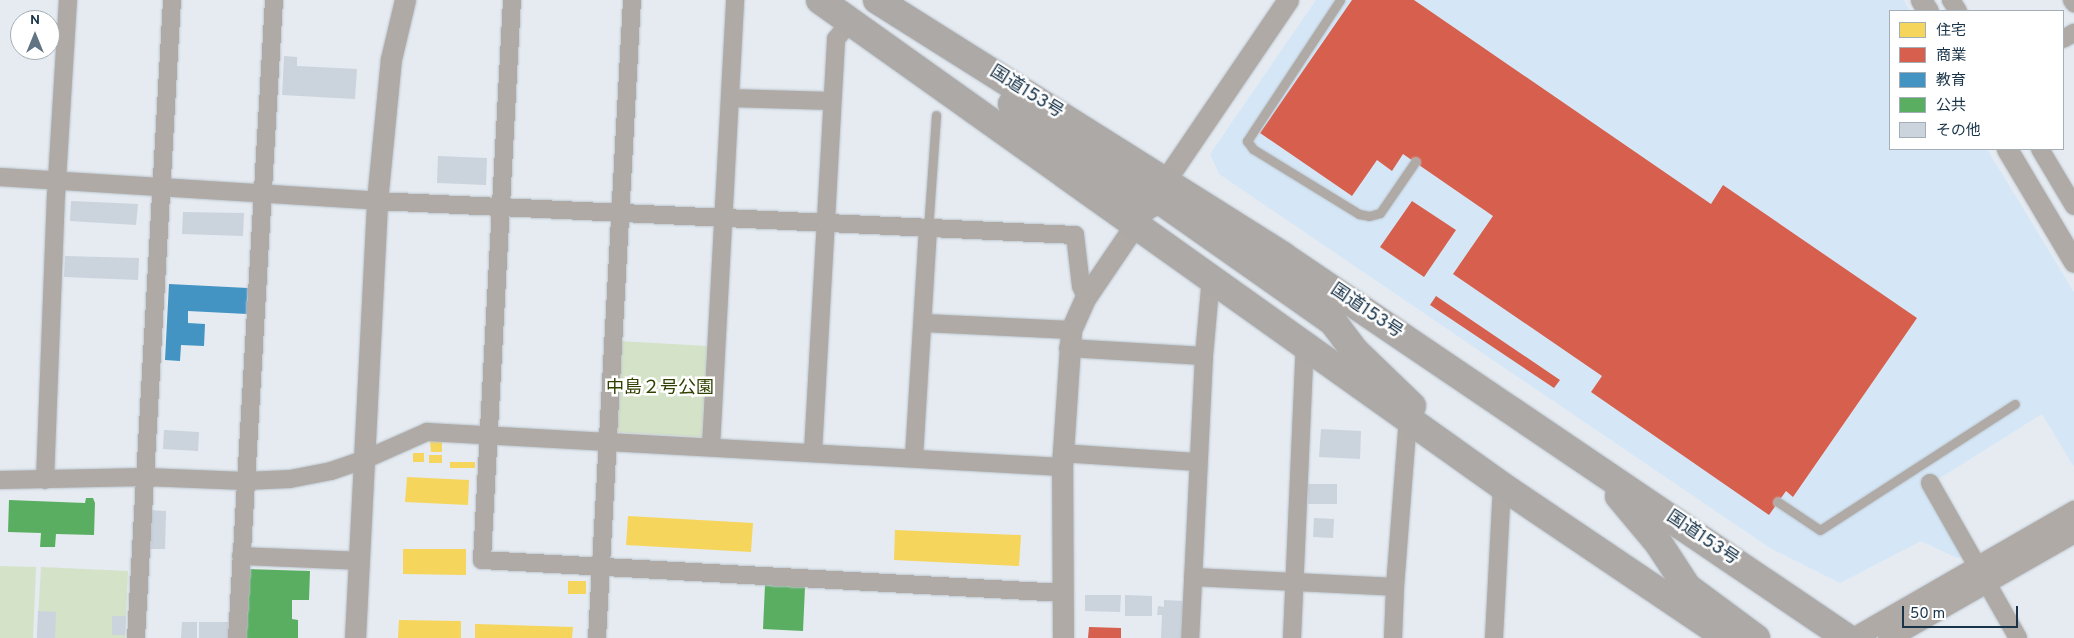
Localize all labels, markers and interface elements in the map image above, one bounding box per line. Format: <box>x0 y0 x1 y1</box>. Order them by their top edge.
north arrow <box>10 10 60 60</box>
legend <box>1889 10 2064 150</box>
text: N <box>30 12 40 29</box>
text: 住宅 <box>1936 22 1966 41</box>
text: 商業 <box>1936 47 1966 66</box>
street label: 国道153号 <box>985 62 1067 124</box>
text: 教育 <box>1936 72 1966 91</box>
text: 公共 <box>1936 97 1966 116</box>
text: その他 <box>1936 122 1981 141</box>
street label: 国道153号 <box>1326 280 1406 344</box>
park label: 中島２号公園 <box>606 378 714 400</box>
street label: 国道153号 <box>1662 507 1742 571</box>
scale bar <box>1904 596 2020 628</box>
text: 50 m <box>1910 605 1945 624</box>

